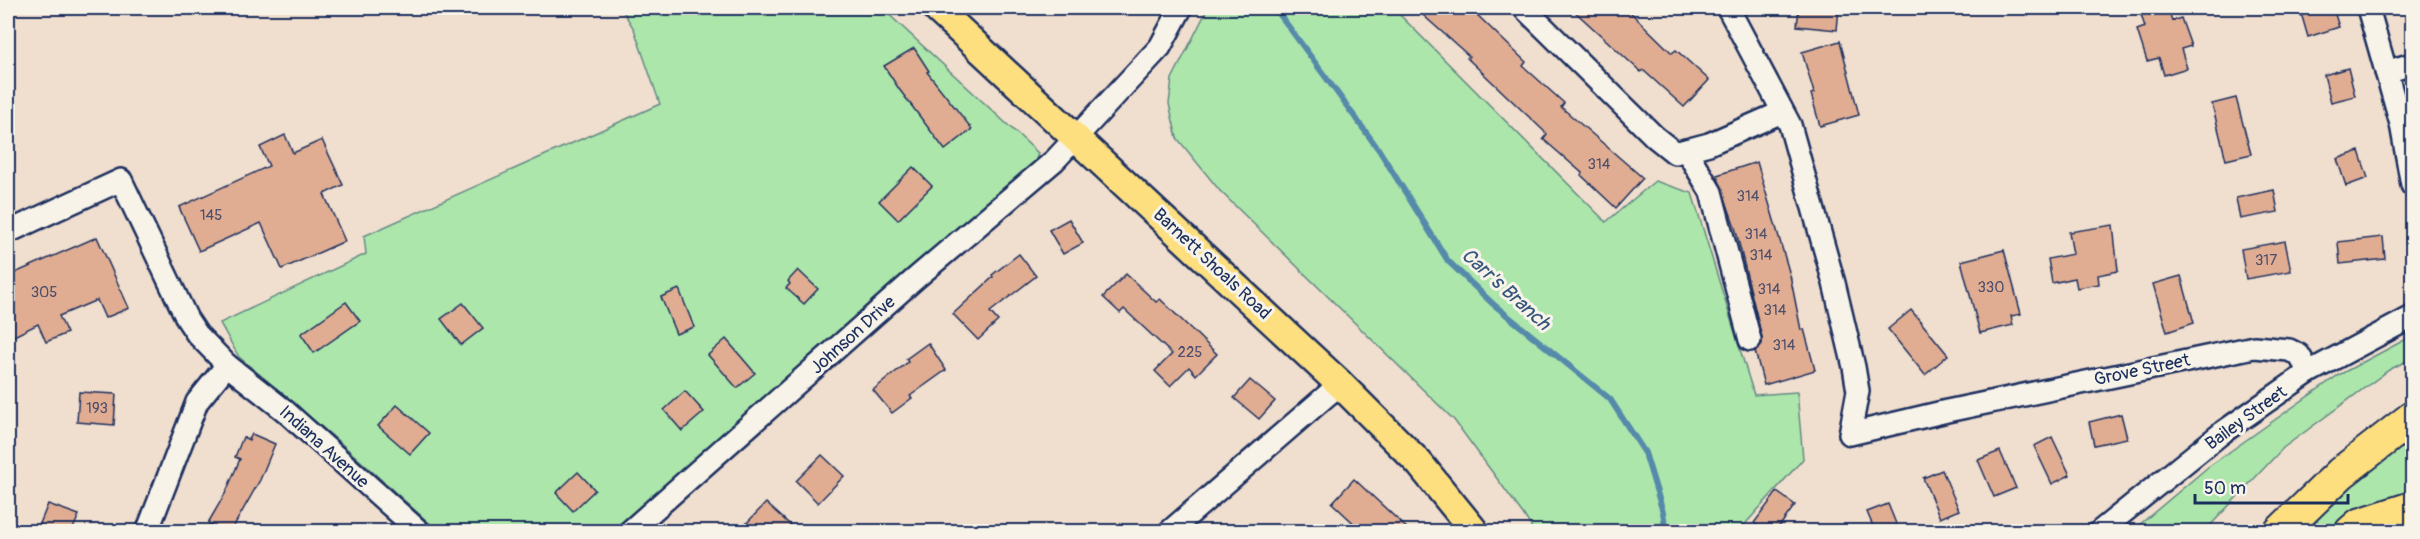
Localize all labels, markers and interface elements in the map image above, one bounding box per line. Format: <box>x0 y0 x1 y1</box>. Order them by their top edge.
house number: 314 <box>1588 155 1611 174</box>
house number: 314 <box>1737 187 1760 206</box>
street label: Barnett Shoals Road <box>1148 203 1276 325</box>
house number: 145 <box>200 206 222 225</box>
house number: 314 <box>1745 225 1768 244</box>
water label: Carr's Branch <box>1456 243 1557 337</box>
house number: 314 <box>1750 246 1773 265</box>
house number: 317 <box>2255 251 2277 270</box>
house number: 330 <box>1978 278 2005 297</box>
house number: 314 <box>1758 280 1781 299</box>
house number: 305 <box>31 283 57 302</box>
street label: Johnson Drive <box>806 291 900 379</box>
house number: 314 <box>1764 301 1787 320</box>
house number: 314 <box>1773 336 1796 355</box>
house number: 225 <box>1178 343 1202 362</box>
street label: Grove Street <box>2092 348 2193 391</box>
street label: Bailey Street <box>2201 380 2292 455</box>
house number: 193 <box>86 399 108 418</box>
street label: Indiana Avenue <box>274 401 374 493</box>
scale bar <box>2195 467 2348 505</box>
text: 50 m <box>2204 477 2246 500</box>

